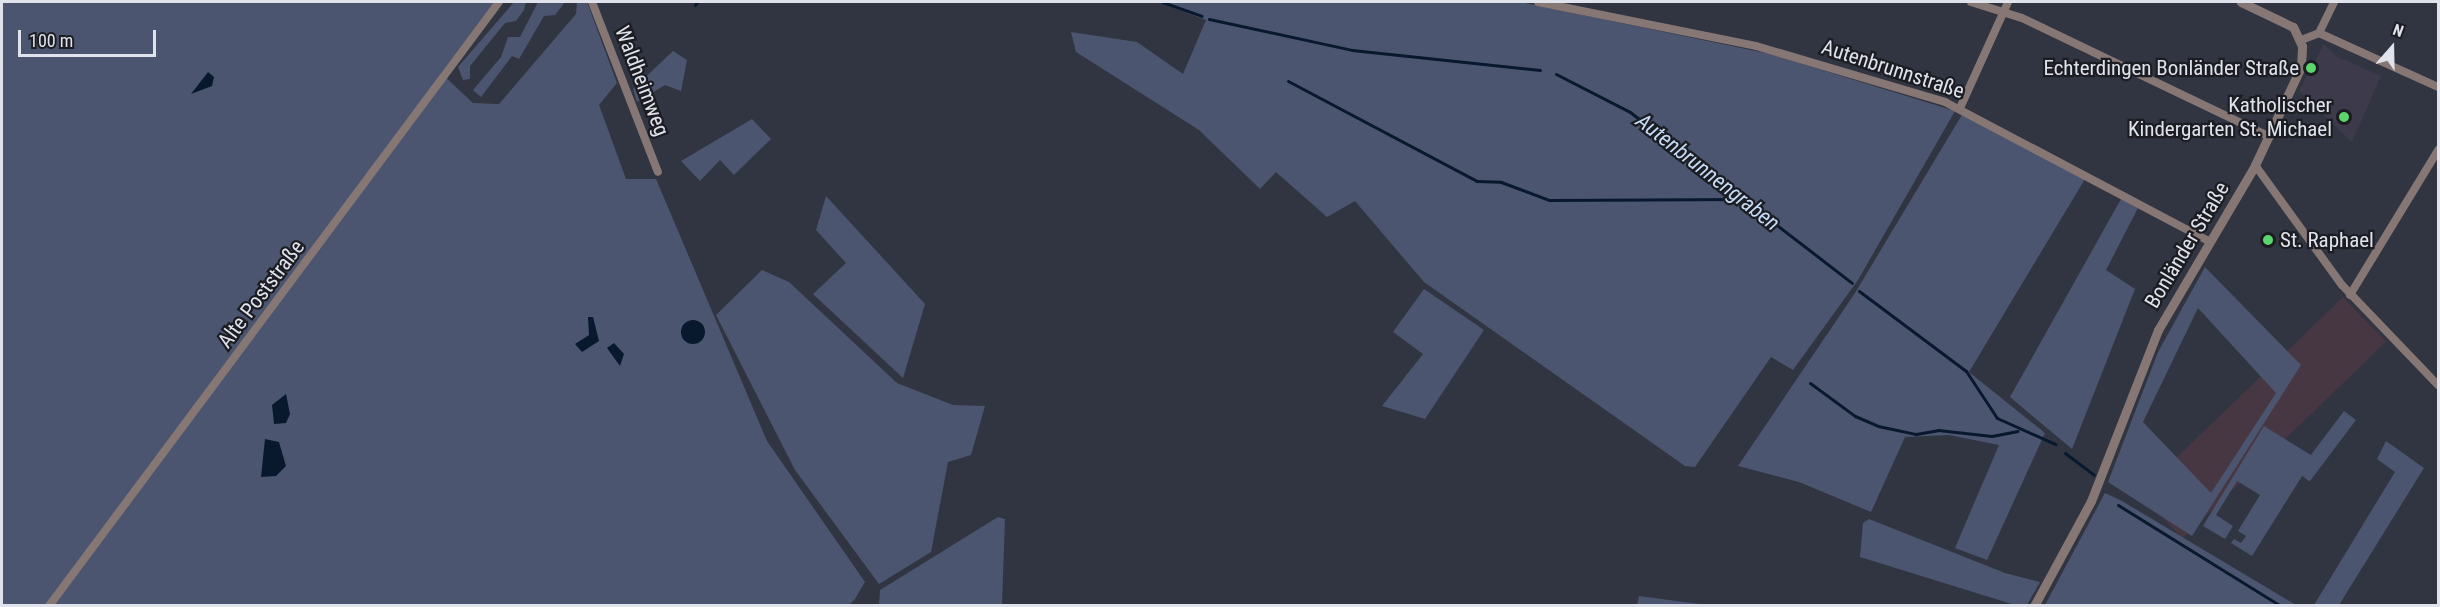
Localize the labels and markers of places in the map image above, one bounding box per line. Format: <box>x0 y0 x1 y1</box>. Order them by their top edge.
place label: Echterdingen Bonländer Straße <box>2043 55 2299 81</box>
marker: Echterdingen Bonländer Straße <box>2304 61 2318 75</box>
place label: Katholischer Kindergarten St. Michael <box>2128 92 2332 142</box>
marker: Katholischer Kindergarten St. Michael <box>2337 110 2351 124</box>
place label: St. Raphael <box>2280 227 2374 253</box>
marker: St. Raphael <box>2261 233 2275 247</box>

